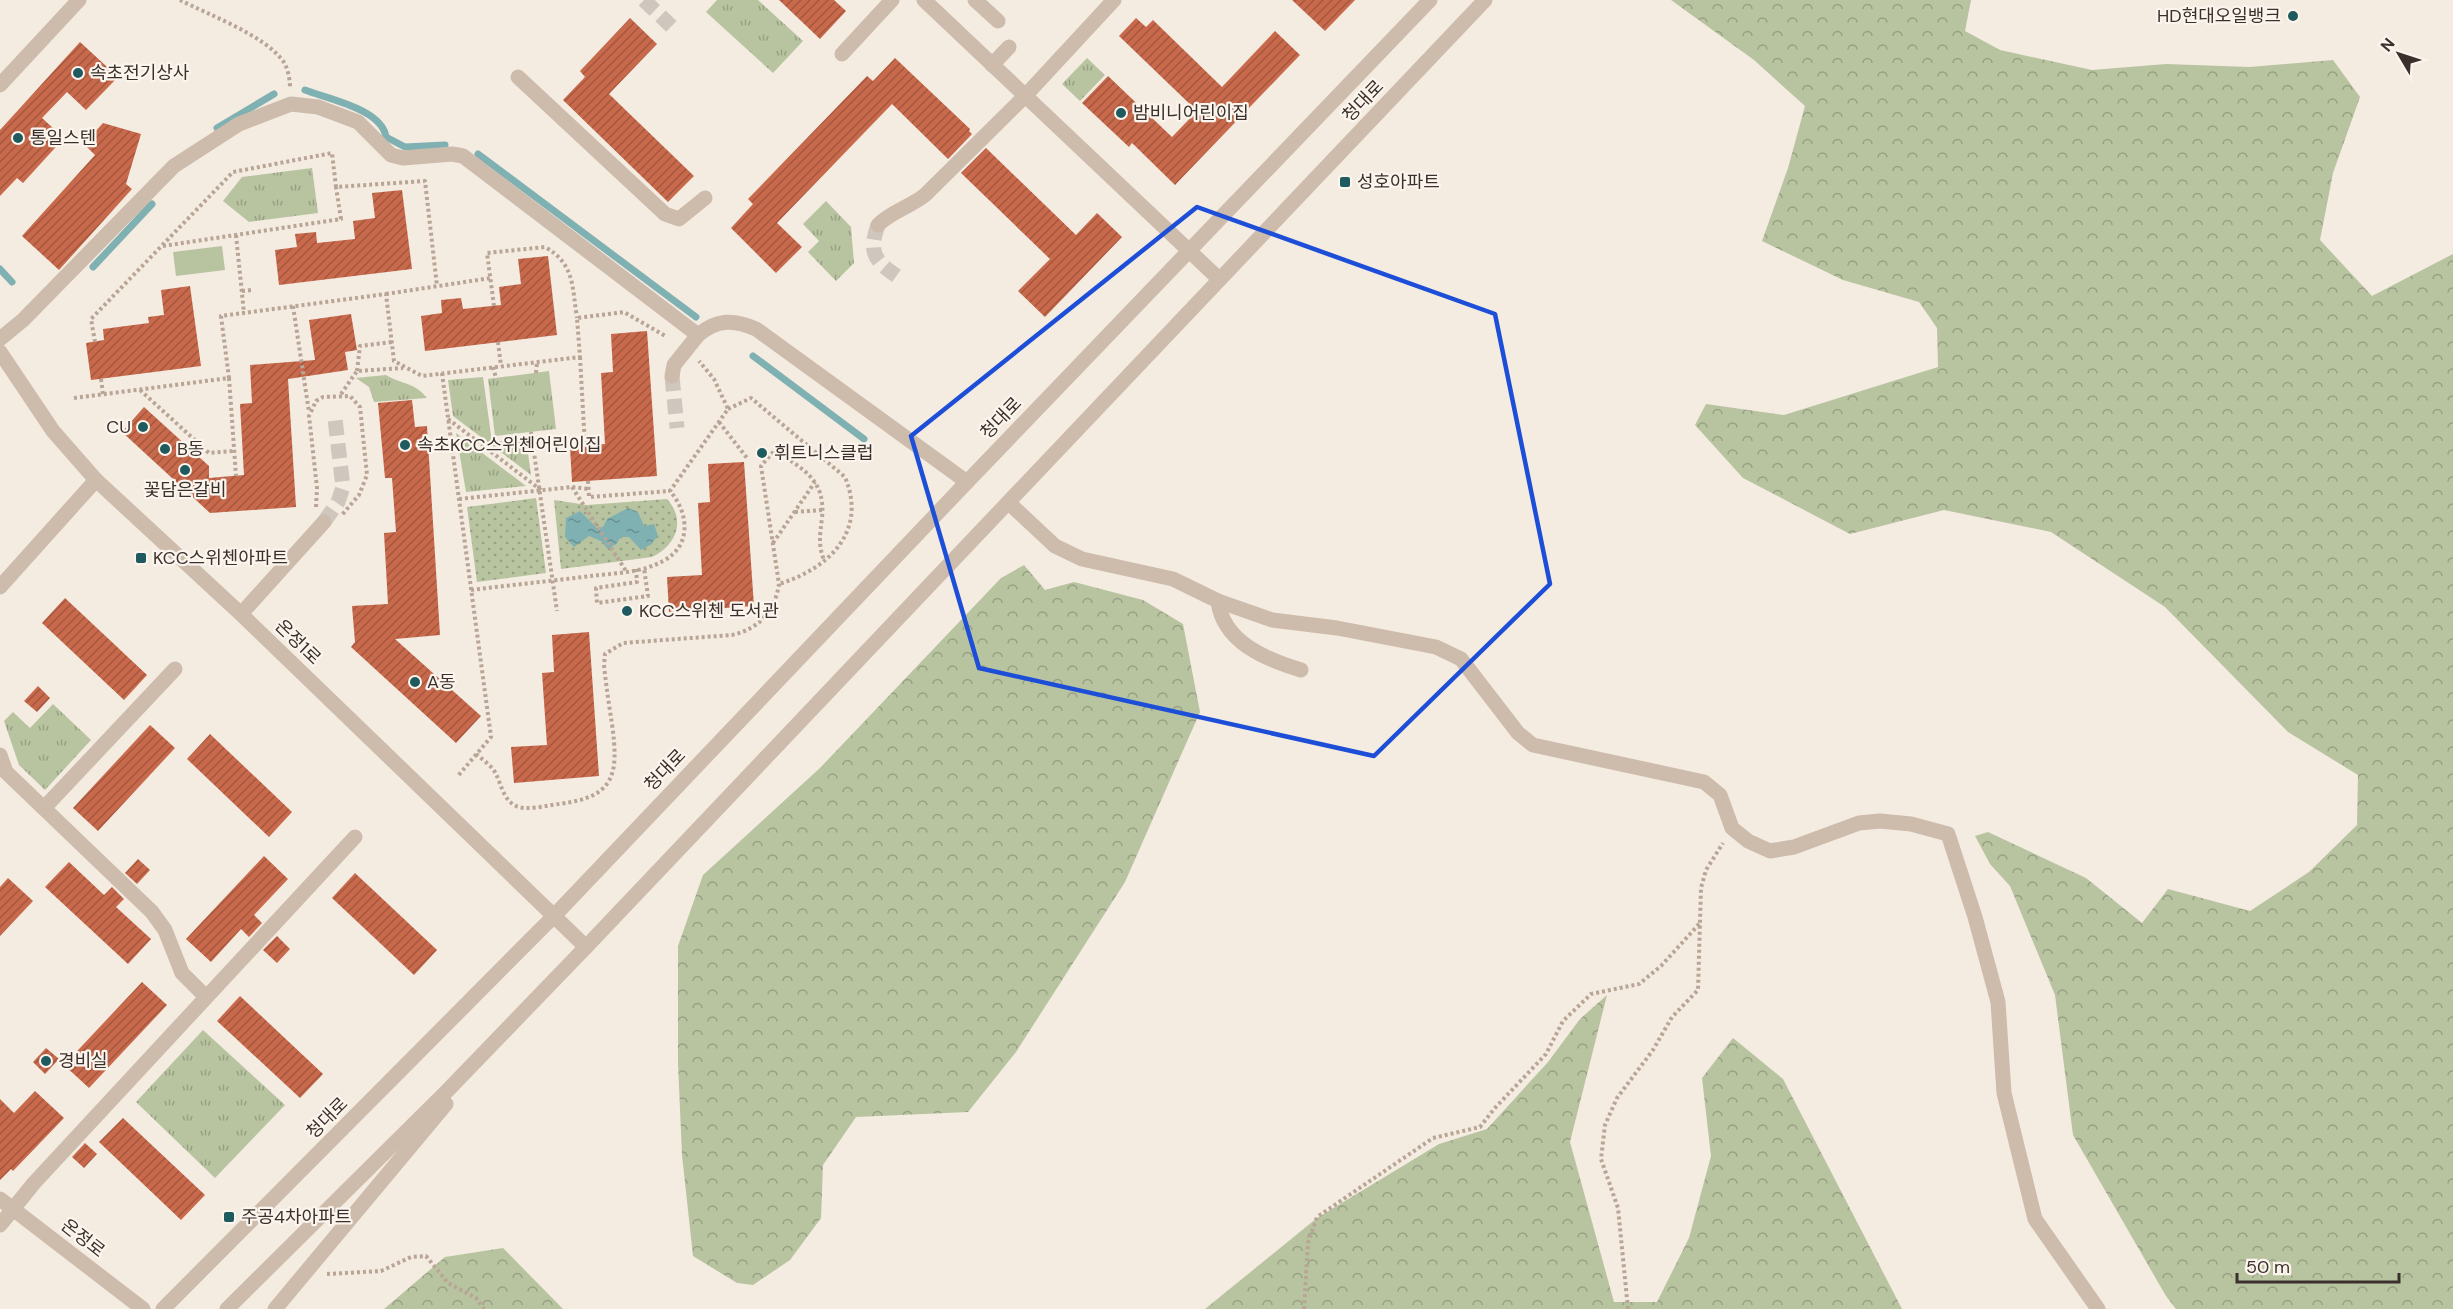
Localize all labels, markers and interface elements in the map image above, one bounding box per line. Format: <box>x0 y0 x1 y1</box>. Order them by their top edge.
place label: HD현대오일뱅크 <box>2157 4 2281 28</box>
marker: HD현대오일뱅크 <box>2286 9 2300 23</box>
north arrow <box>2369 24 2429 84</box>
text: N <box>2376 34 2400 56</box>
place label: 속초전기상사 <box>90 61 190 85</box>
marker: 속초전기상사 <box>71 66 85 80</box>
street label: 청대로 <box>1337 75 1389 127</box>
place label: 밤비니어린이집 <box>1133 101 1249 125</box>
marker: 밤비니어린이집 <box>1114 106 1128 120</box>
place label: 통일스텐 <box>30 126 96 150</box>
marker: 통일스텐 <box>11 131 25 145</box>
place label: 성호아파트 <box>1357 170 1440 194</box>
marker: 성호아파트 <box>1338 175 1352 189</box>
street label: 청대로 <box>975 392 1027 444</box>
place label: CU <box>106 415 131 439</box>
marker: CU <box>136 420 150 434</box>
place label: 속초KCC스위첸어린이집 <box>417 433 602 457</box>
place label: B동 <box>177 437 204 461</box>
marker: 속초KCC스위첸어린이집 <box>398 438 412 452</box>
place label: 휘트니스클럽 <box>774 441 873 465</box>
marker: B동 <box>158 442 172 456</box>
marker: 휘트니스클럽 <box>755 446 769 460</box>
marker: 꽃담은갈비 <box>178 463 192 477</box>
place label: 꽃담은갈비 <box>144 478 226 502</box>
place label: KCC스위첸아파트 <box>153 546 288 570</box>
marker: KCC스위첸아파트 <box>134 551 148 565</box>
place label: KCC스위첸 도서관 <box>639 599 779 623</box>
marker: KCC스위첸 도서관 <box>620 604 634 618</box>
street label: 온정1로 <box>270 614 326 670</box>
place label: A동 <box>427 670 456 694</box>
marker: A동 <box>408 675 422 689</box>
street label: 청대로 <box>639 744 691 796</box>
place label: 경비실 <box>58 1049 108 1073</box>
marker: 경비실 <box>39 1054 53 1068</box>
street label: 청대로 <box>301 1092 353 1144</box>
place label: 주공4차아파트 <box>241 1205 351 1229</box>
marker: 주공4차아파트 <box>222 1210 236 1224</box>
street label: 온정로 <box>56 1213 110 1263</box>
scale bar <box>2237 1246 2399 1284</box>
text: 50 m <box>2246 1255 2290 1279</box>

